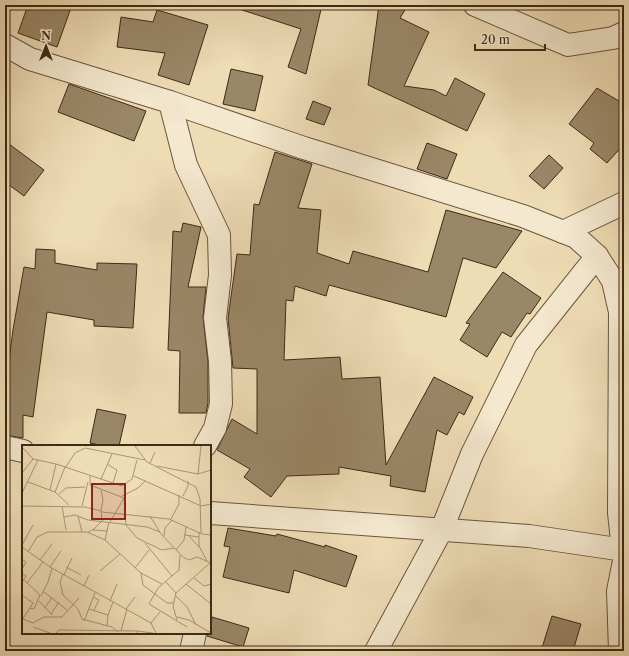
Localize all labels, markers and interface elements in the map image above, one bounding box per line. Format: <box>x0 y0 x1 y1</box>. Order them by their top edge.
north arrow <box>26 26 66 66</box>
scale bar <box>475 26 545 52</box>
text: N <box>41 29 51 43</box>
text: 20 m <box>481 32 510 47</box>
inset map <box>22 445 211 634</box>

